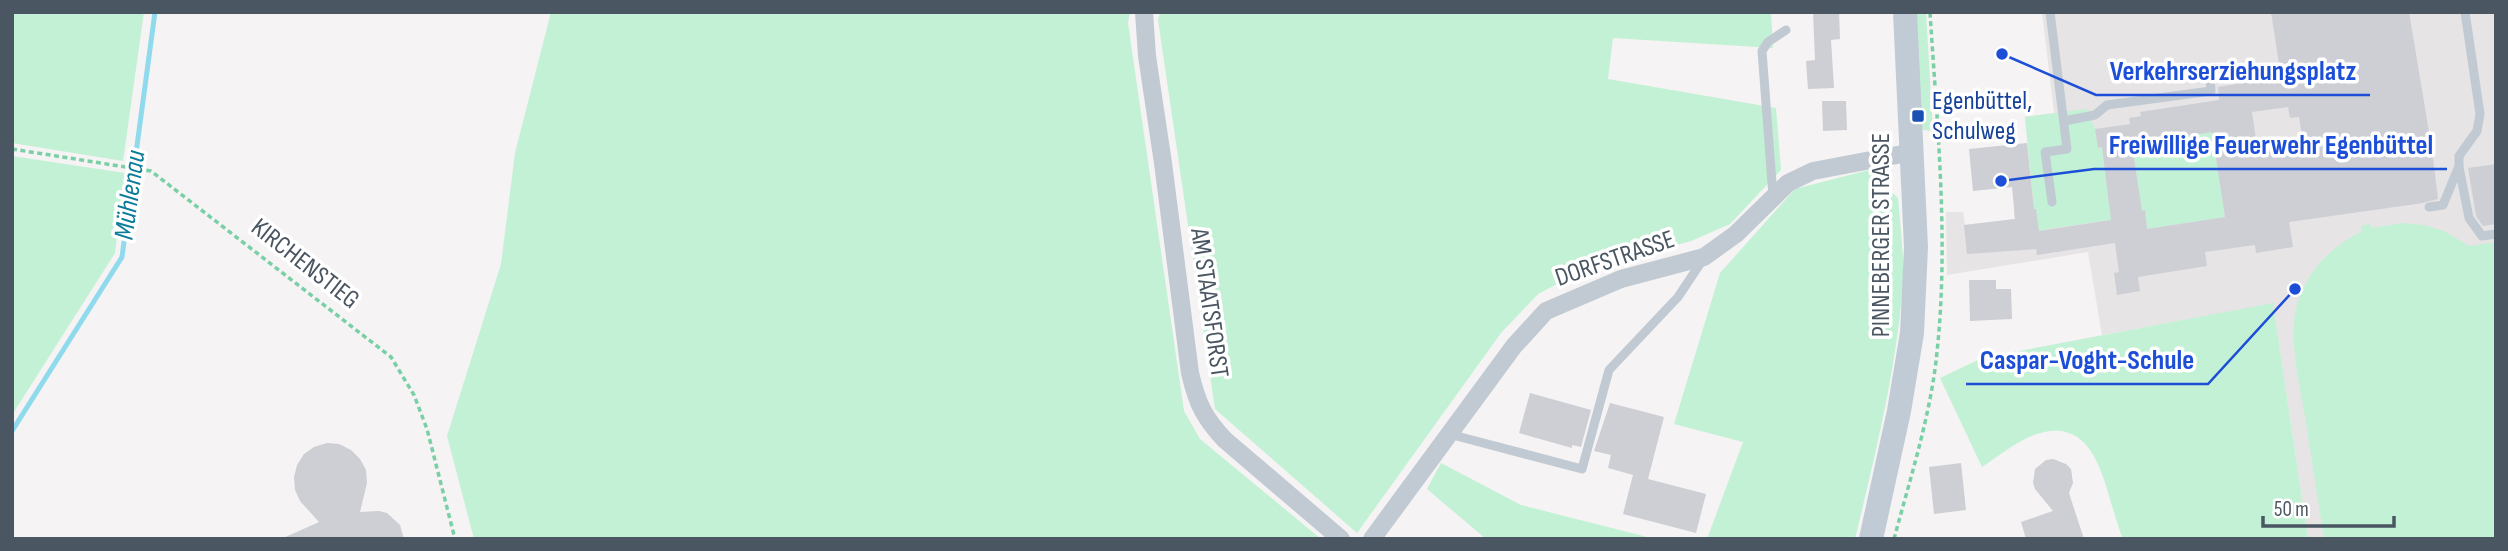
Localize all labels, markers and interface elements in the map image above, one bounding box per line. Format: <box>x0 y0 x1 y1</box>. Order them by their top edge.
callout: Verkehrserziehungsplatz <box>2096 46 2370 95</box>
text: Verkehrserziehungsplatz <box>2110 55 2356 88</box>
place label: Egenbüttel, Schulweg <box>1932 86 2032 147</box>
marker: Egenbüttel, Schulweg <box>1910 108 1926 124</box>
callout: Freiwillige Feuerwehr Egenbüttel <box>2094 120 2447 169</box>
text: Freiwillige Feuerwehr Egenbüttel <box>2109 129 2433 162</box>
street label: PINNEBERGER STRASSE <box>1866 133 1897 337</box>
water label: Mühlenau <box>107 148 153 242</box>
street label: KIRCHENSTIEG <box>245 212 365 316</box>
street label: DORFSTRASSE <box>1551 224 1679 294</box>
street label: AM STAATSFORST <box>1183 225 1235 380</box>
callout: Caspar-Voght-Schule <box>1966 335 2208 384</box>
text: Caspar-Voght-Schule <box>1980 344 2194 377</box>
scale bar <box>2263 484 2394 528</box>
text: 50 m <box>2274 497 2309 522</box>

